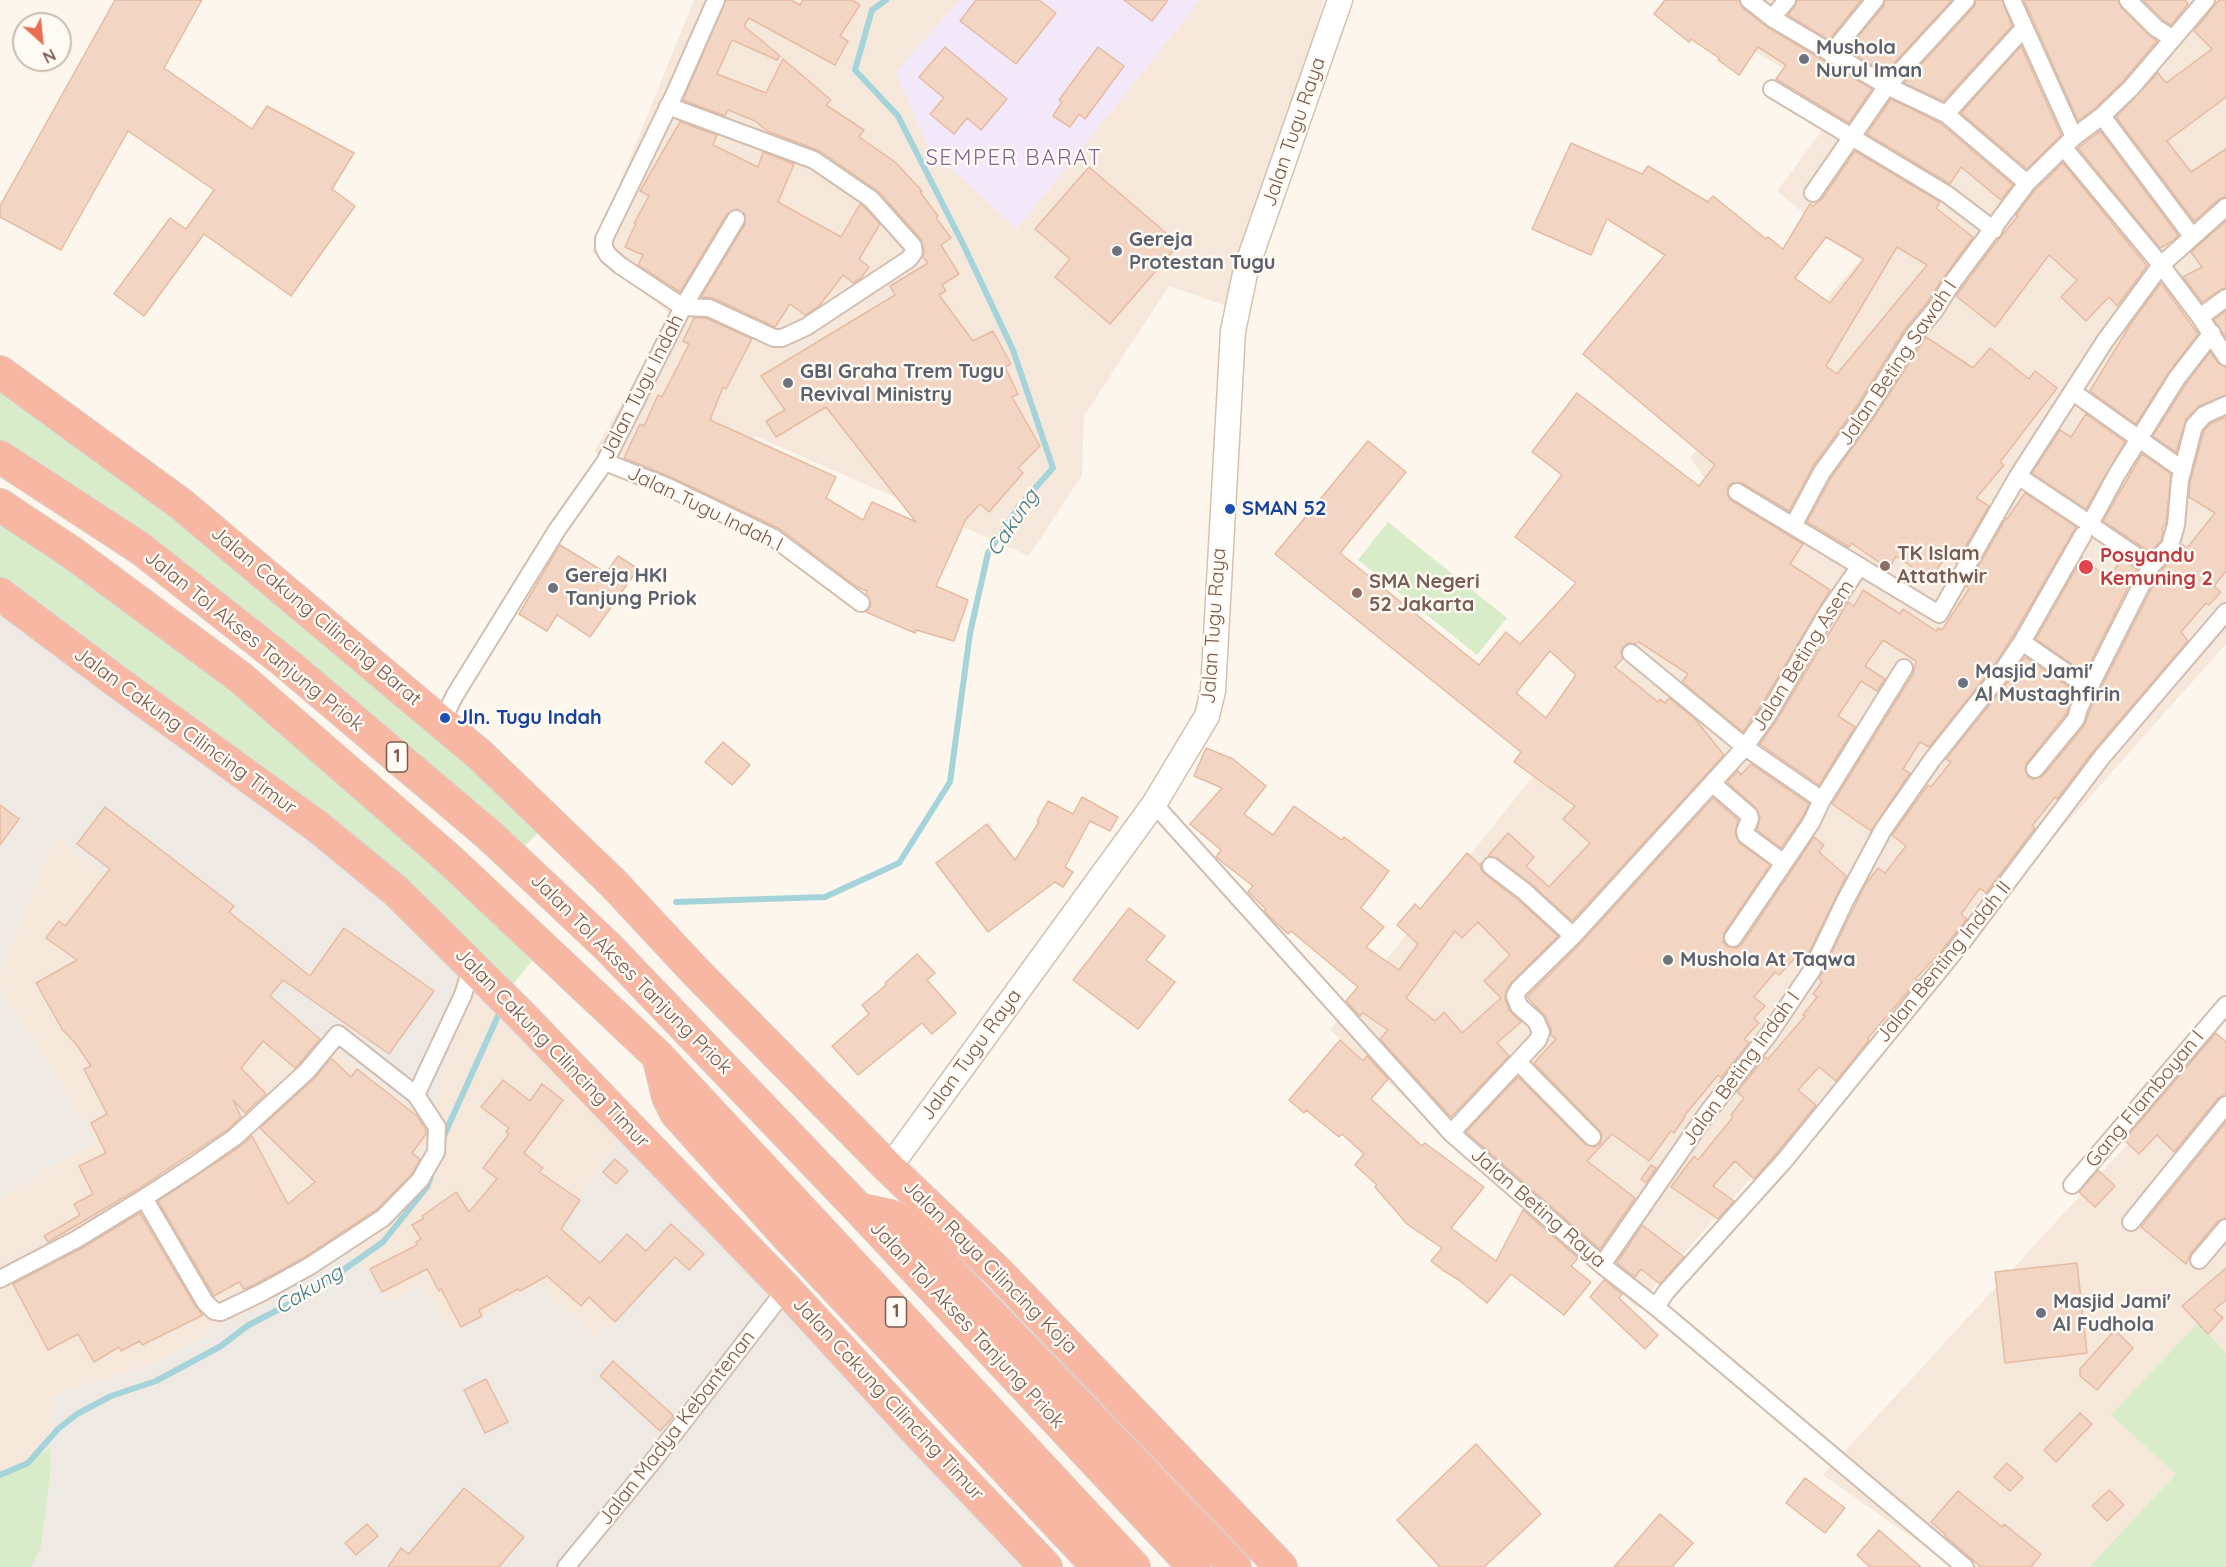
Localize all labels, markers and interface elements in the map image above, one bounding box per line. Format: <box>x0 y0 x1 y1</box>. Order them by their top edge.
north arrow <box>12 12 72 72</box>
place label: Mushola Nurul Iman <box>1816 36 1922 83</box>
text: N <box>39 45 59 68</box>
marker: Mushola Nurul Iman <box>1797 52 1811 66</box>
street label: Jalan Tugu Raya <box>1257 54 1331 210</box>
district label: SEMPER BARAT <box>925 145 1103 171</box>
place label: Gereja Protestan Tugu <box>1129 228 1276 275</box>
marker: Gereja Protestan Tugu <box>1110 244 1124 258</box>
street label: Jalan Beting Sawah I <box>1834 276 1962 450</box>
street label: Jalan Tugu Indah <box>595 311 689 463</box>
place label: GBI Graha Trem Tugu Revival Ministry <box>800 360 1004 407</box>
marker: GBI Graha Trem Tugu Revival Ministry <box>781 376 795 390</box>
street label: Jalan Tugu Indah I <box>623 461 787 557</box>
water label: Cakung <box>982 485 1044 561</box>
place label: SMAN 52 <box>1242 497 1326 521</box>
marker: SMAN 52 <box>1223 502 1237 516</box>
street label: Jalan Cakung Cilincing Barat <box>206 521 426 711</box>
place label: TK Islam Attathwir <box>1897 542 1987 589</box>
place label: Posyandu Kemuning 2 <box>2100 544 2213 591</box>
street label: Jalan Tol Akses Tanjung Priok <box>140 545 368 737</box>
street label: Jalan Tugu Raya <box>1197 547 1231 705</box>
marker: Posyandu Kemuning 2 <box>2077 558 2095 576</box>
marker: TK Islam Attathwir <box>1878 559 1892 573</box>
place label: Gereja HKI Tanjung Priok <box>565 564 697 611</box>
place label: SMA Negeri 52 Jakarta <box>1369 570 1480 617</box>
street label: Jalan Beting Asem <box>1747 576 1859 736</box>
marker: Gereja HKI Tanjung Priok <box>546 581 560 595</box>
marker: SMA Negeri 52 Jakarta <box>1350 586 1364 600</box>
street label: Jalan Cakung Cilincing Timur <box>69 642 301 820</box>
place label: Masjid Jami' Al Mustaghfirin <box>1975 660 2121 707</box>
marker: Masjid Jami' Al Mustaghfirin <box>1956 676 1970 690</box>
place label: Jln. Tugu Indah <box>457 706 602 730</box>
marker: Jln. Tugu Indah <box>438 711 452 725</box>
road number: 1 <box>386 742 408 772</box>
street label: Jalan Tol Akses Tanjung Priok <box>525 868 737 1080</box>
street label: Jalan Benting Indah II <box>1871 876 2017 1048</box>
street label: Jalan Cakung Cilincing Timur <box>450 943 654 1153</box>
place label: Mushola At Taqwa <box>1680 948 1856 972</box>
marker: Mushola At Taqwa <box>1661 953 1675 967</box>
street label: Jalan Tugu Raya <box>915 985 1027 1125</box>
street label: Jalan Beting Indah I <box>1677 987 1805 1151</box>
street label: Gang Flamboyan I <box>2081 1025 2209 1173</box>
street label: Jalan Beting Raya <box>1466 1143 1610 1273</box>
street label: Jalan Raya Cilincing Koja <box>898 1175 1082 1359</box>
street label: Jalan Tol Akses Tanjung Priok <box>864 1216 1070 1434</box>
water label: Cakung <box>270 1260 348 1320</box>
place label: Masjid Jami' Al Fudhola <box>2053 1290 2171 1337</box>
street label: Jalan Cakung Cilincing Timur <box>787 1292 989 1506</box>
road number: 1 <box>886 1297 906 1327</box>
marker: Masjid Jami' Al Fudhola <box>2034 1306 2048 1320</box>
street label: Jalan Madya Kebantenan <box>594 1326 760 1530</box>

